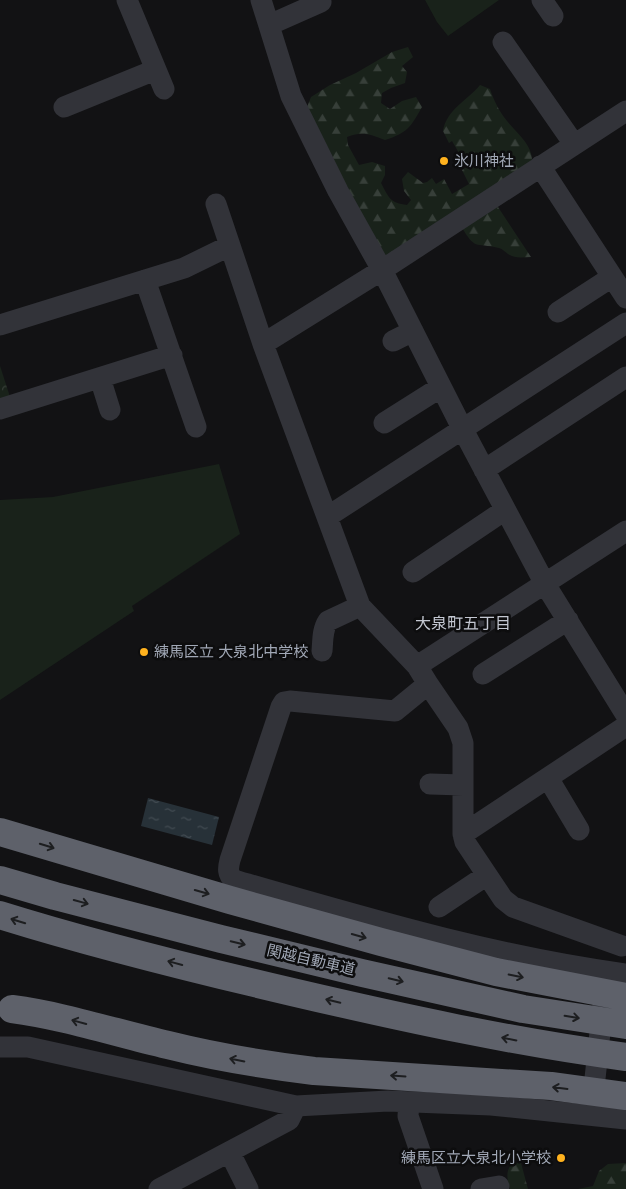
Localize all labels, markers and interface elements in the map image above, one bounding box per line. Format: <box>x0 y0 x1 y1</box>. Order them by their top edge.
place label: 氷川神社 <box>454 152 514 169</box>
marker: 氷川神社 <box>438 155 450 167</box>
district label: 大泉町五丁目 <box>415 615 511 632</box>
place label: 練馬区立 大泉北中学校 <box>154 643 308 660</box>
marker: 練馬区立 大泉北中学校 <box>138 646 150 658</box>
one-way arrow <box>38 842 54 851</box>
one-way arrow <box>194 887 210 897</box>
one-way arrow <box>72 898 88 908</box>
one-way arrow <box>10 915 26 925</box>
one-way arrow <box>350 932 366 941</box>
one-way arrow <box>229 939 245 948</box>
street label: 関越自動車道 <box>265 941 357 978</box>
one-way arrow <box>167 958 183 968</box>
one-way arrow <box>508 971 524 981</box>
one-way arrow <box>388 976 404 985</box>
one-way arrow <box>325 996 341 1005</box>
one-way arrow <box>564 1012 580 1022</box>
one-way arrow <box>71 1017 87 1026</box>
one-way arrow <box>501 1033 517 1043</box>
one-way arrow <box>229 1055 245 1064</box>
one-way arrow <box>390 1072 406 1081</box>
one-way arrow <box>553 1083 569 1093</box>
place label: 練馬区立大泉北小学校 <box>401 1149 551 1166</box>
marker: 練馬区立大泉北小学校 <box>555 1152 567 1164</box>

